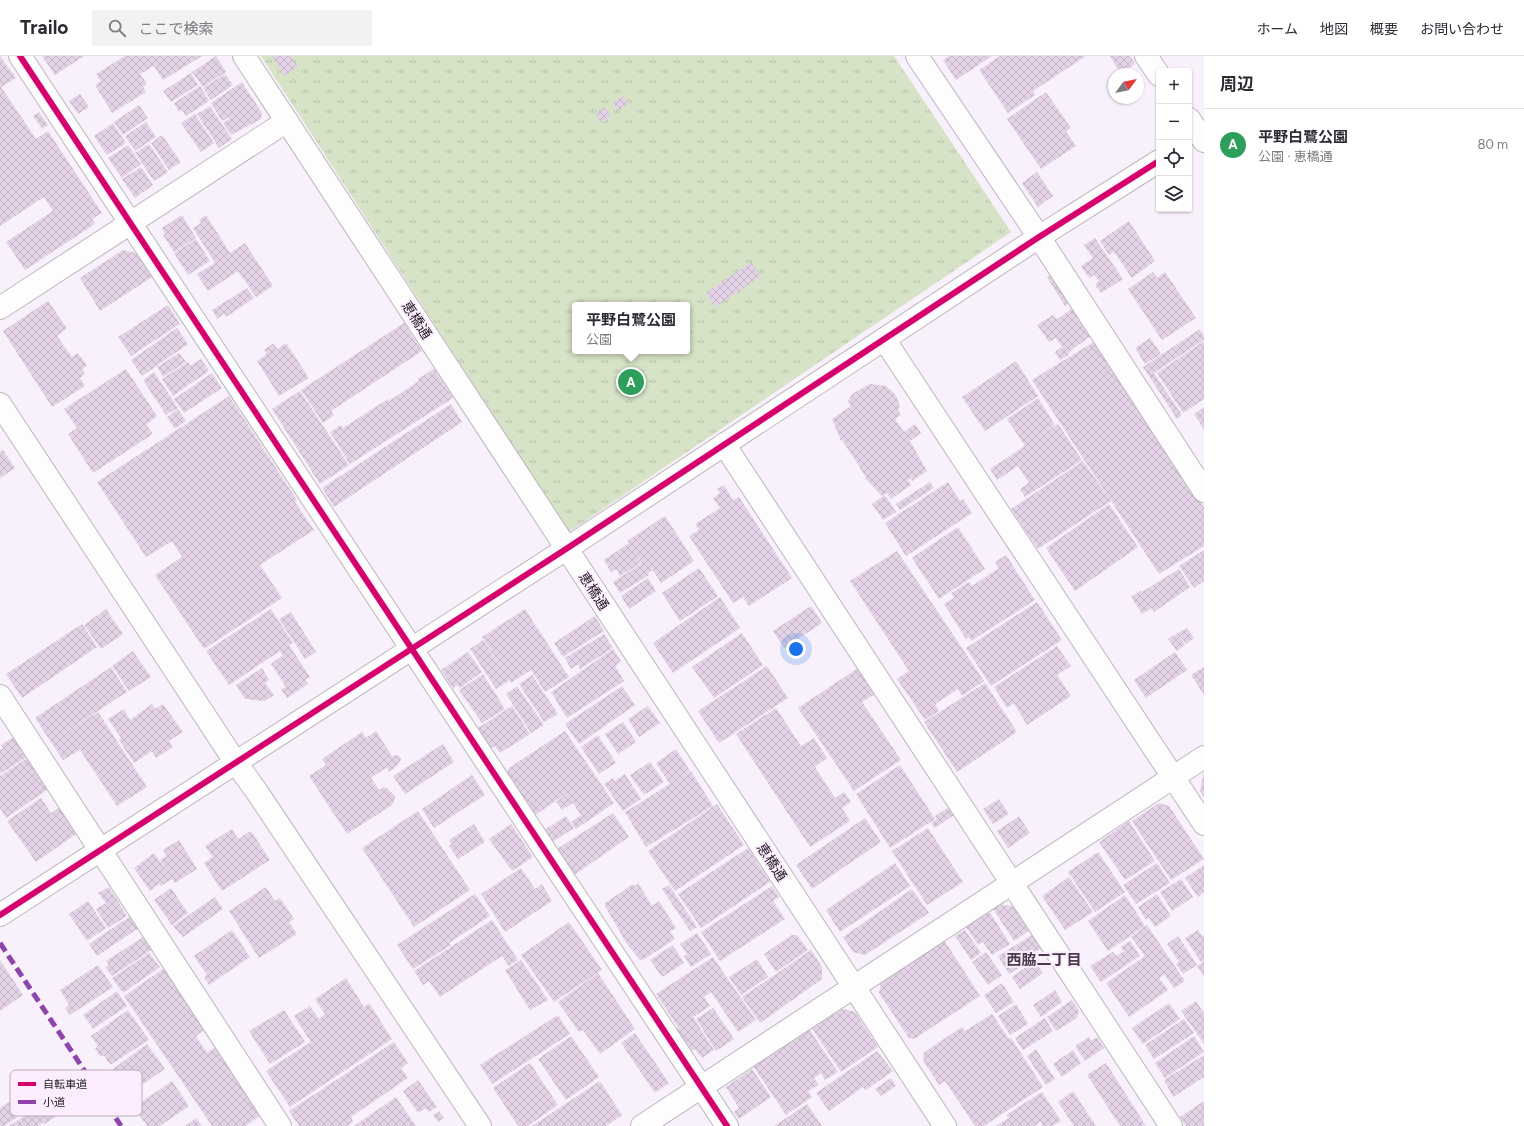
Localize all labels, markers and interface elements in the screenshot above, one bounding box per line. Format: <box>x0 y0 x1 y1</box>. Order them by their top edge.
search box <box>92 10 372 46</box>
text: Trailo <box>20 16 68 39</box>
icon: search <box>106 17 128 39</box>
text: ここで検索 <box>138 20 213 38</box>
text: ホーム <box>1256 21 1298 38</box>
text: 地図 <box>1320 21 1348 38</box>
text: 概要 <box>1370 21 1398 38</box>
text: お問い合わせ <box>1420 21 1504 38</box>
north arrow <box>1108 68 1144 104</box>
map controls <box>1156 68 1192 212</box>
button: + <box>1156 68 1192 104</box>
text: 周辺 <box>1220 74 1254 94</box>
button: − <box>1156 104 1192 140</box>
text: 平野白鷺公園 <box>1258 128 1348 146</box>
text: A <box>1228 137 1238 152</box>
text: 80 m <box>1477 137 1508 152</box>
button: locate <box>1156 140 1192 176</box>
text: 公園 · 恵橋通 <box>1258 149 1333 164</box>
button: layers <box>1156 176 1192 212</box>
street label: 恵橋通 <box>398 298 435 343</box>
popup <box>572 302 690 354</box>
text: 平野白鷺公園 <box>586 311 676 329</box>
text: 公園 <box>586 332 612 347</box>
pin: A <box>618 367 644 397</box>
street label: 恵橋通 <box>575 569 612 614</box>
your location <box>786 639 806 659</box>
street label: 恵橋通 <box>753 840 790 885</box>
district label: 西脇二丁目 <box>1006 951 1082 969</box>
legend <box>10 1070 142 1116</box>
text: 自転車道 <box>43 1078 87 1091</box>
text: 小道 <box>43 1096 65 1109</box>

